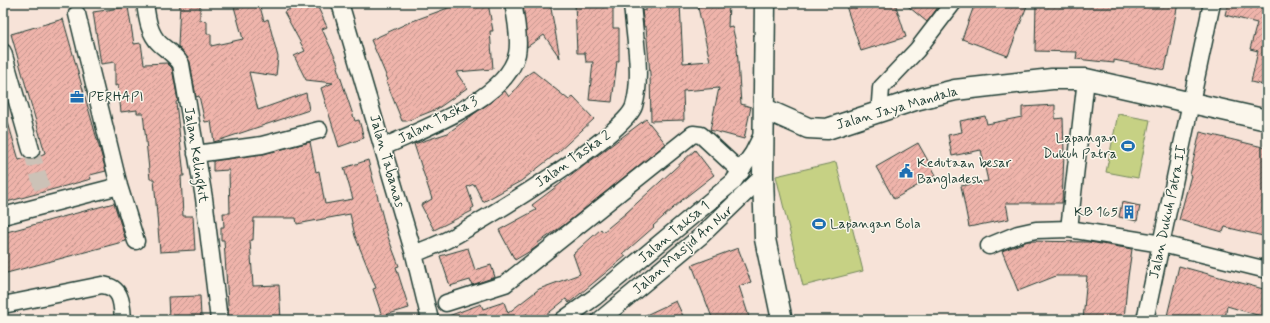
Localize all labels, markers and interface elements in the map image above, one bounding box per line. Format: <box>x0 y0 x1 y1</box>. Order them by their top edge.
street label: Jalan Jaya Mandala <box>834 82 960 134</box>
place label: PERHAPI <box>88 88 143 106</box>
office icon: PERHAPI <box>69 89 85 105</box>
street label: Jalan Taska 3 <box>395 92 481 148</box>
street label: Jalan Kelingkit <box>178 106 213 205</box>
street label: Jalan Tabanas <box>365 112 409 210</box>
street label: Jalan Taska 2 <box>532 126 614 192</box>
place label: Lapangan Dukuh Patra <box>1043 129 1117 163</box>
sports icon: Lapangan Dukuh Patra <box>1120 138 1136 154</box>
street label: Jalan Dukuh Patra II <box>1145 144 1191 280</box>
place label: Kedutaan besar Bangladesh <box>917 154 1012 189</box>
public building icon: Kedutaan besar Bangladesh <box>898 163 914 179</box>
street label: Jalan Taksa 1 <box>635 197 713 267</box>
street label: Jalan Masjid An Nur <box>629 201 737 299</box>
place label: KB 165 <box>1074 203 1118 221</box>
building icon: KB 165 <box>1121 204 1137 220</box>
place label: Lapangan Bola <box>830 215 921 233</box>
sports icon: Lapangan Bola <box>811 216 827 232</box>

